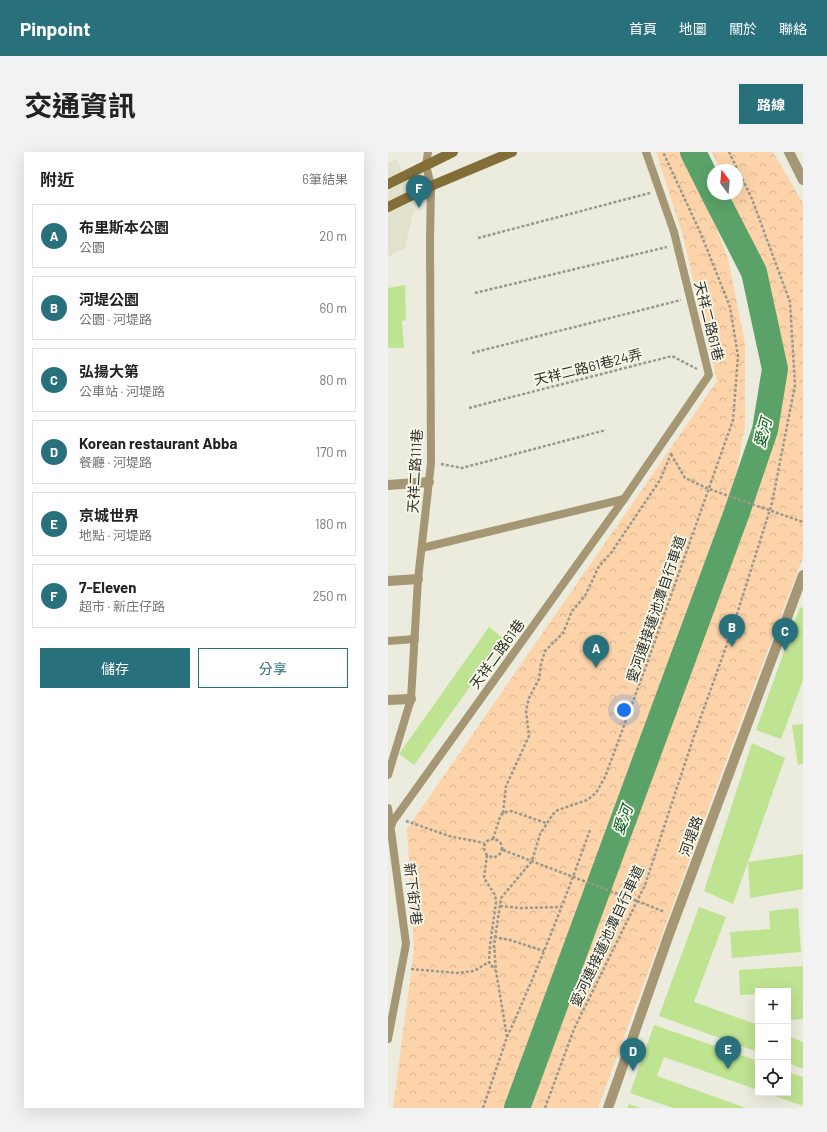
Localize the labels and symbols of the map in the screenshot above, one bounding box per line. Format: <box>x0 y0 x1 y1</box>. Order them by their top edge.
north arrow <box>707 164 743 200</box>
pin: F <box>406 175 432 208</box>
street label: 天祥二路61巷 <box>691 279 728 363</box>
street label: 天祥二路61巷24弄 <box>532 345 644 388</box>
water label: 愛河 <box>749 413 775 450</box>
street label: 天祥二路111巷 <box>404 428 425 514</box>
street label: 愛河連接蓮池潭自行車道 <box>622 533 689 684</box>
pin: B <box>719 614 745 647</box>
street label: 天祥二路61巷 <box>466 616 528 692</box>
pin: C <box>772 618 798 651</box>
pin: A <box>583 635 609 668</box>
your location <box>614 700 634 720</box>
water label: 愛河 <box>608 800 637 837</box>
street label: 河堤路 <box>675 813 706 858</box>
street label: 新下街7巷 <box>401 862 426 926</box>
street label: 愛河連接蓮池潭自行車道 <box>566 862 647 1009</box>
pin: E <box>715 1036 741 1069</box>
pin: D <box>620 1038 646 1071</box>

